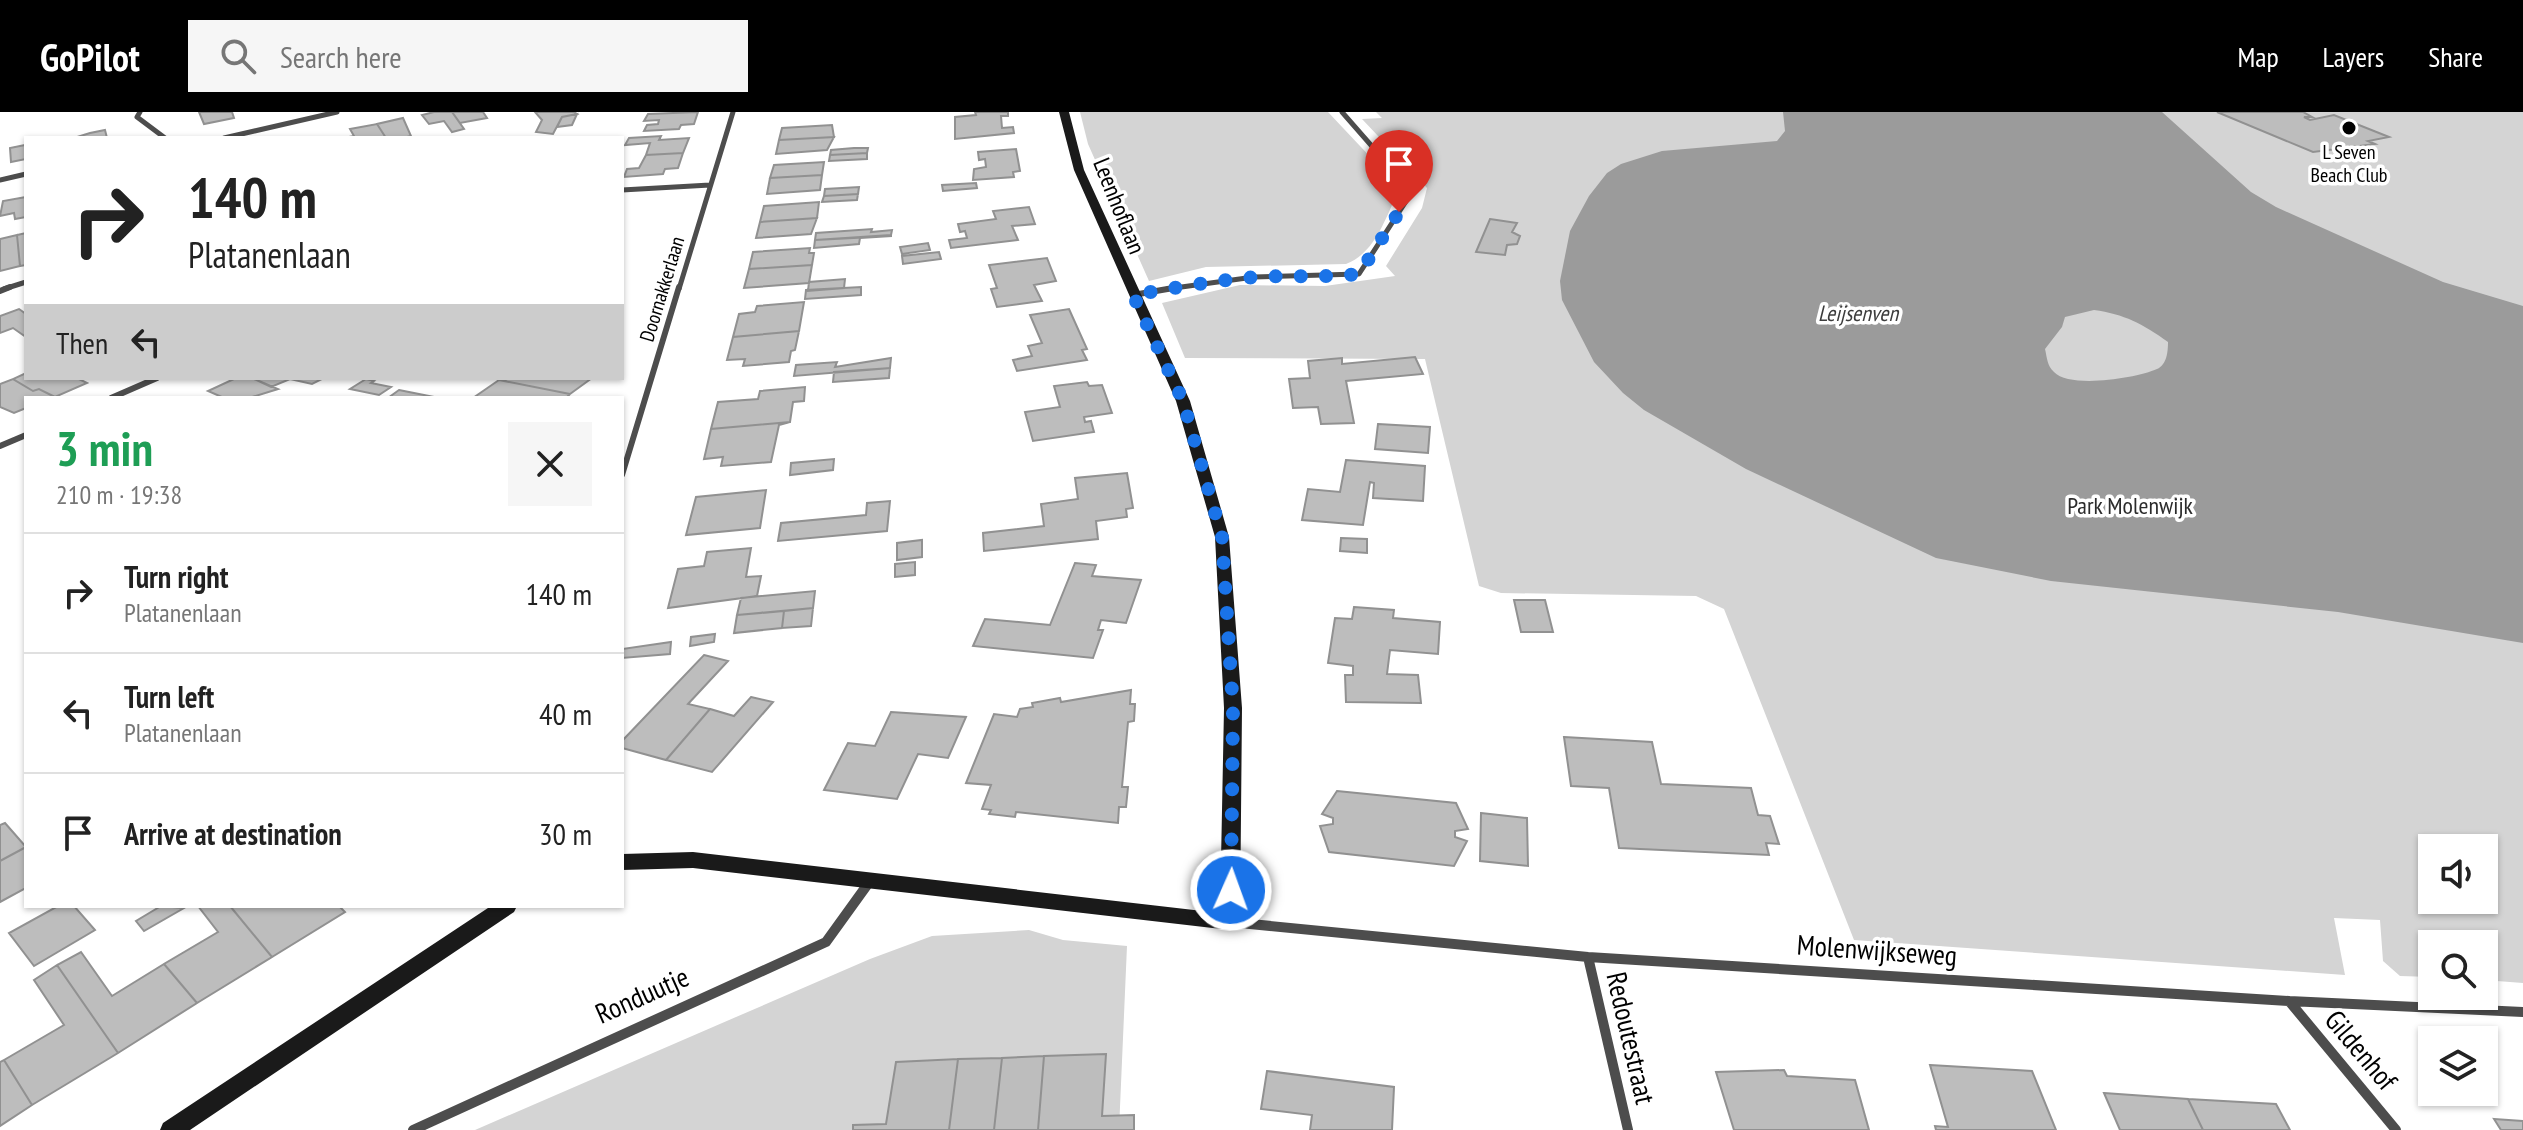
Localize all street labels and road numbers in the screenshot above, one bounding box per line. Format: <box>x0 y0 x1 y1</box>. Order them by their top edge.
street label: Leenhoflaan <box>1086 153 1153 258</box>
street label: Doornakkerlaan <box>634 233 690 345</box>
street label: Molenwijkseweg <box>1796 925 1958 974</box>
street label: Ronduutje <box>589 958 694 1031</box>
street label: Redoutestraat <box>1598 968 1665 1108</box>
street label: Gildenhof <box>2317 1002 2407 1099</box>

